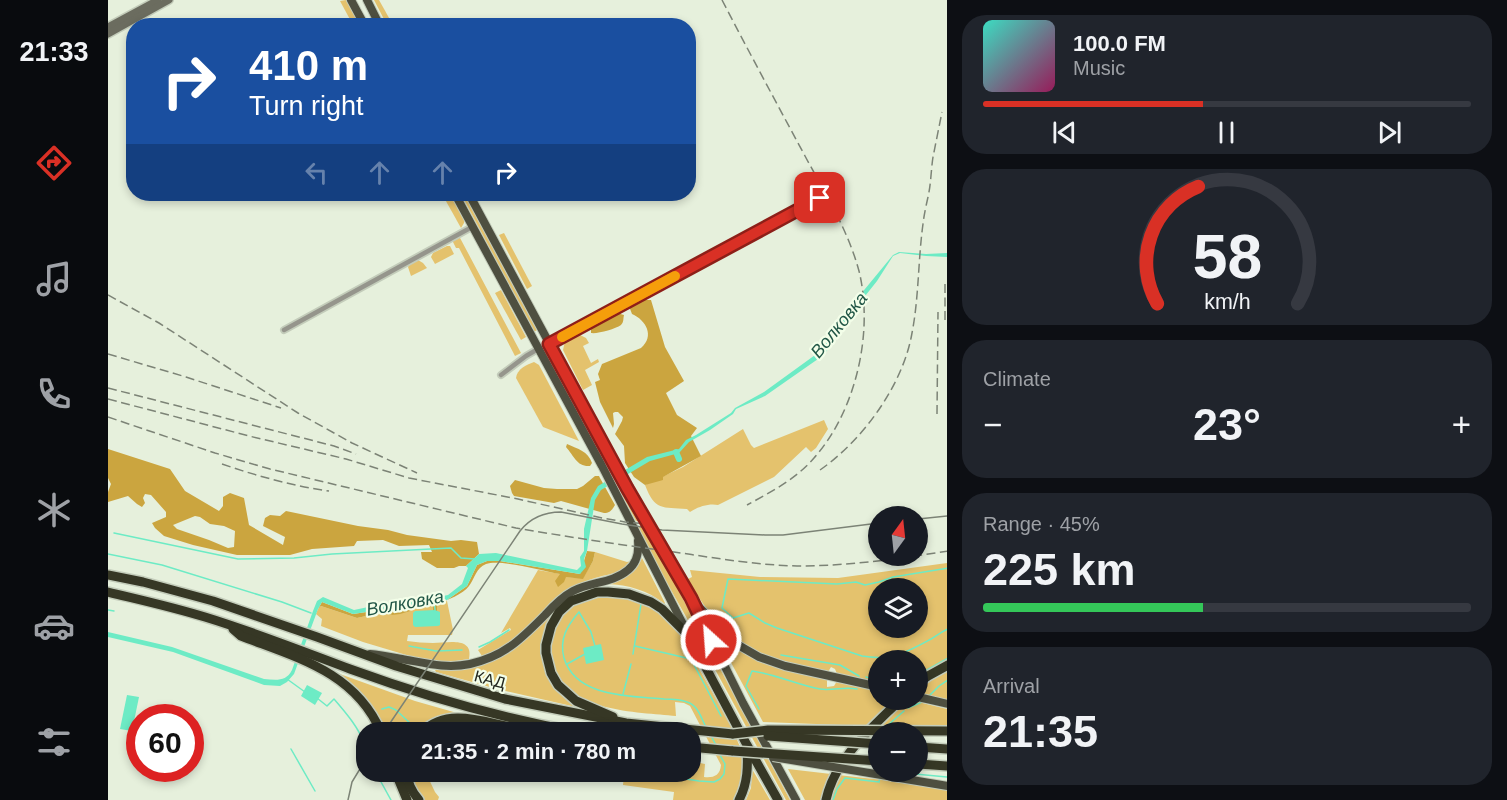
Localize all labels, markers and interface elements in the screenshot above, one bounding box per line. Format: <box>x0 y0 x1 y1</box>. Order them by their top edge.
text: 100.0 FM <box>1073 31 1166 56</box>
text: 21:33 <box>19 37 89 67</box>
icon: right <box>150 42 228 120</box>
text: 410 m <box>249 42 368 89</box>
text: Music <box>1073 57 1125 79</box>
text: Turn right <box>249 91 364 121</box>
icon: previous <box>1048 116 1081 149</box>
icon: pause <box>1210 116 1243 149</box>
icon: next <box>1373 116 1406 149</box>
icon: directions <box>33 142 75 184</box>
icon: left <box>300 156 333 189</box>
icon: ahead <box>363 156 396 189</box>
icon: ahead <box>426 156 459 189</box>
icon: right <box>489 156 522 189</box>
pin <box>794 172 845 223</box>
icon: arrive <box>803 181 836 214</box>
text: 58 <box>1192 222 1262 291</box>
icon: music <box>33 258 75 300</box>
water label: Волковка <box>807 288 871 362</box>
text: km/h <box>1204 290 1250 314</box>
text: Climate <box>983 368 1051 390</box>
icon: phone <box>33 373 75 415</box>
text: 23° <box>1193 399 1261 450</box>
text: − <box>983 406 1002 443</box>
text: + <box>1452 406 1471 443</box>
icon: climate <box>33 489 75 531</box>
north arrow <box>868 506 928 566</box>
map controls <box>868 506 928 782</box>
text: Range · 45% <box>983 513 1100 535</box>
text: 225 km <box>983 544 1136 595</box>
button: layers <box>868 578 928 638</box>
water label: Волковка <box>365 586 445 620</box>
icon: car <box>33 605 75 647</box>
position arrow <box>679 608 743 672</box>
button: + <box>868 650 928 710</box>
street label: КАД <box>473 667 507 692</box>
text: Arrival <box>983 675 1040 697</box>
speed limit sign: 60 <box>126 704 204 782</box>
text: 21:35 <box>983 706 1098 757</box>
icon: filters <box>33 721 75 763</box>
button: − <box>868 722 928 782</box>
text: 21:35 · 2 min · 780 m <box>421 739 636 764</box>

